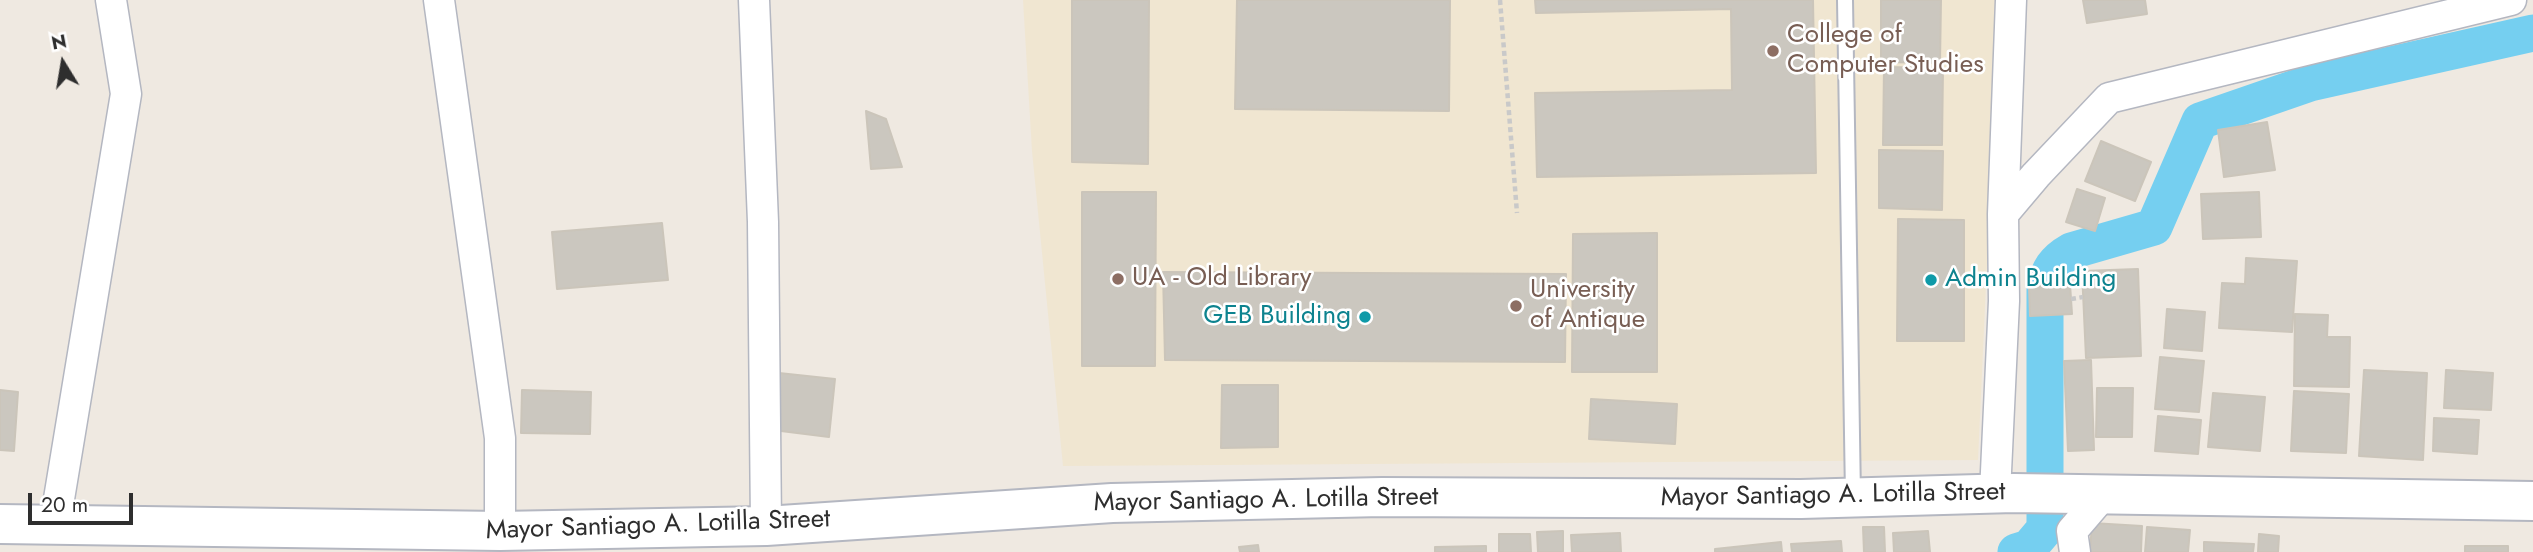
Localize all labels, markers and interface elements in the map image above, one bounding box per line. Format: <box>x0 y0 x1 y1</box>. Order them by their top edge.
place label: College of Computer Studies <box>1787 20 1984 82</box>
text: N <box>49 27 69 57</box>
north arrow <box>28 28 98 98</box>
marker: College of Computer Studies <box>1765 43 1781 59</box>
place label: UA - Old Library <box>1132 263 1311 295</box>
place label: Admin Building <box>1945 264 2116 296</box>
marker: UA - Old Library <box>1110 271 1126 287</box>
marker: Admin Building <box>1923 272 1939 288</box>
place label: University of Antique <box>1530 275 1645 336</box>
marker: University of Antique <box>1508 298 1524 314</box>
place label: GEB Building <box>1203 301 1351 333</box>
marker: GEB Building <box>1357 309 1373 325</box>
street label: Mayor Santiago A. Lotilla Street <box>1660 477 2006 515</box>
scale bar <box>32 478 136 522</box>
street label: Mayor Santiago A. Lotilla Street <box>1093 482 1439 520</box>
text: 20 m <box>41 490 88 520</box>
street label: Mayor Santiago A. Lotilla Street <box>485 504 831 548</box>

